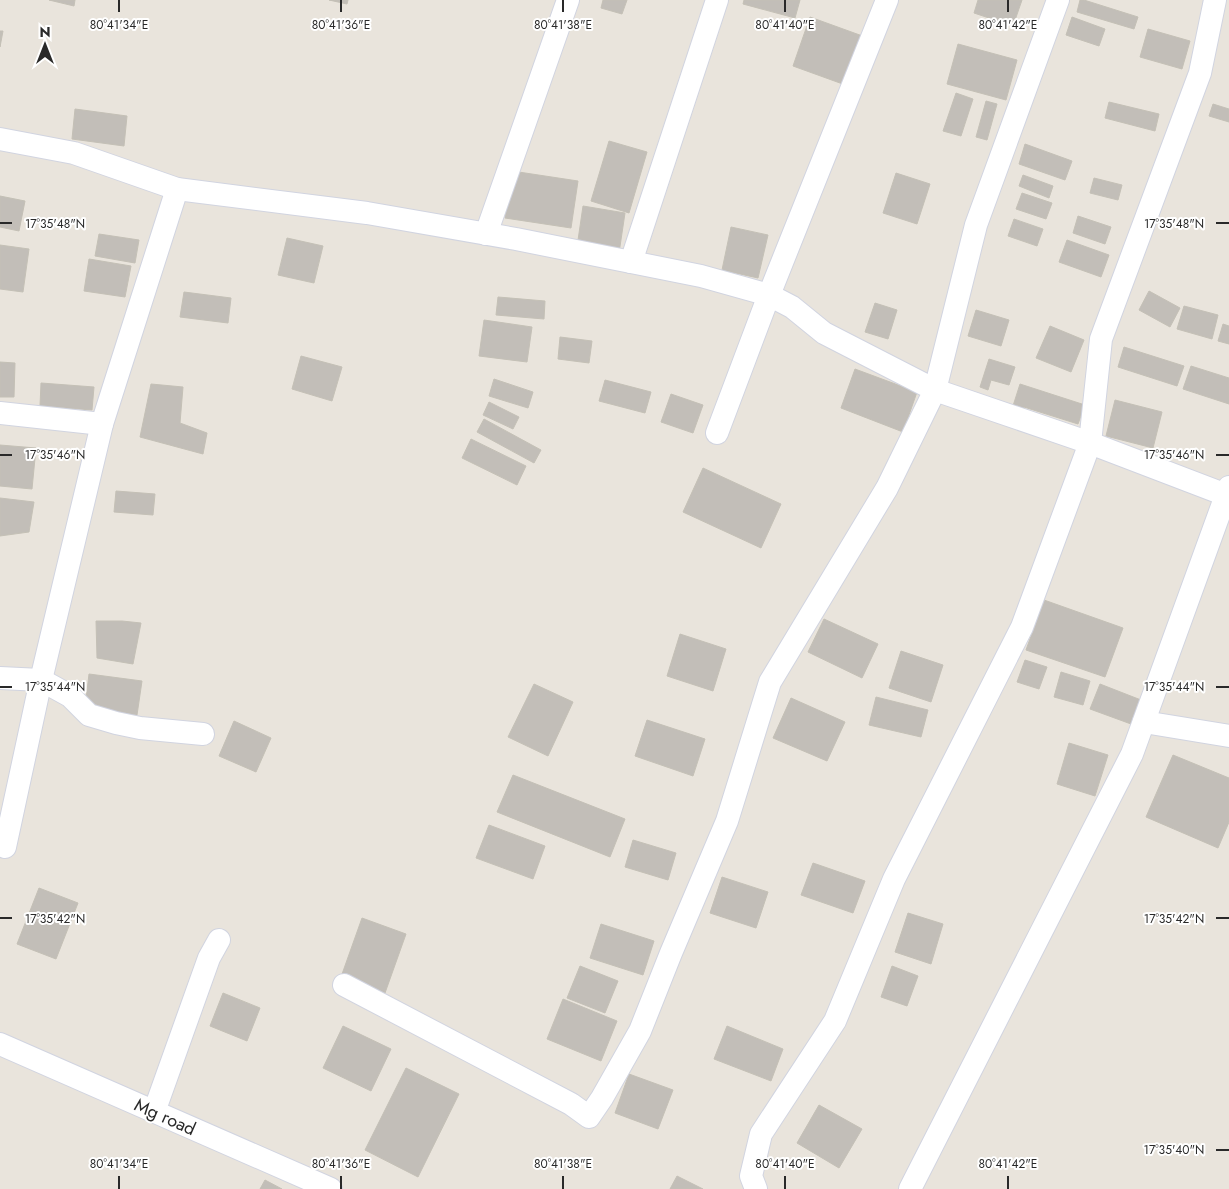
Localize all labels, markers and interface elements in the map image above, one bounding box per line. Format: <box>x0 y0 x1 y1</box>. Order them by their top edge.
text: 80°41'34"E <box>90 16 148 34</box>
text: 80°41'36"E <box>312 16 370 34</box>
text: 80°41'38"E <box>534 16 592 34</box>
text: 80°41'40"E <box>755 16 815 34</box>
text: 80°41'42"E <box>979 16 1037 34</box>
north arrow <box>20 20 70 70</box>
text: N <box>39 22 51 42</box>
text: 17°35'48"N <box>25 215 85 233</box>
text: 17°35'48"N <box>1144 215 1204 233</box>
text: 17°35'46"N <box>25 446 85 464</box>
text: 17°35'46"N <box>1144 446 1204 464</box>
text: 17°35'44"N <box>25 678 85 696</box>
text: 17°35'44"N <box>1144 678 1204 696</box>
text: 17°35'42"N <box>25 910 85 928</box>
text: 17°35'42"N <box>1144 910 1204 928</box>
street label: Mg road <box>130 1092 200 1142</box>
text: 17°35'40"N <box>1144 1141 1204 1159</box>
text: 80°41'34"E <box>90 1155 148 1173</box>
text: 80°41'36"E <box>312 1155 370 1173</box>
text: 80°41'38"E <box>534 1155 592 1173</box>
text: 80°41'40"E <box>755 1155 815 1173</box>
text: 80°41'42"E <box>979 1155 1037 1173</box>

